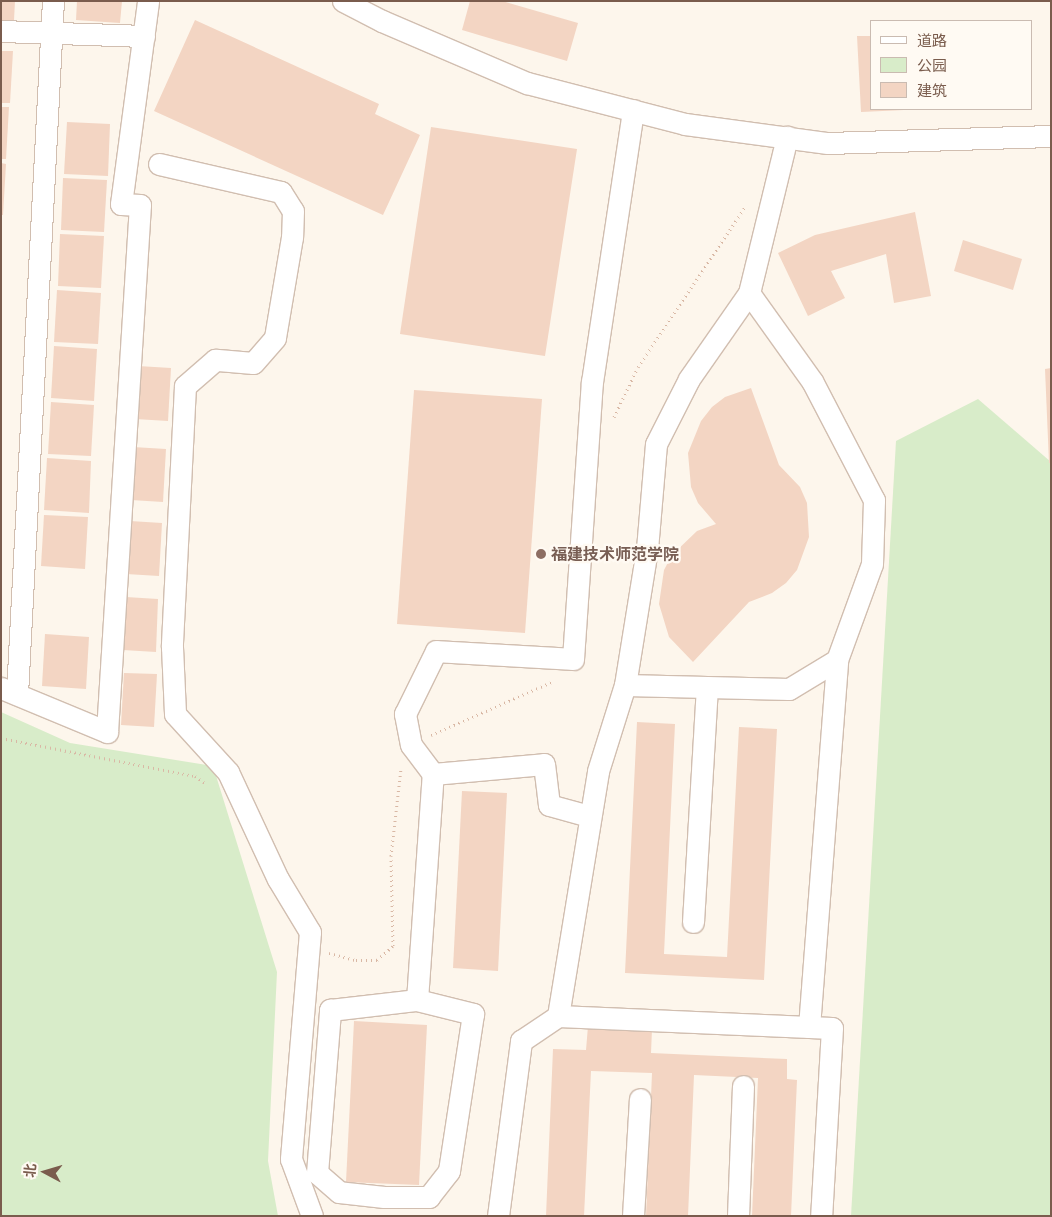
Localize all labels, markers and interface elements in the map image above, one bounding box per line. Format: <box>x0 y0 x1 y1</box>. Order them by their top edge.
legend <box>870 20 1032 110</box>
text: 道路 <box>917 31 947 49</box>
text: 公园 <box>917 56 947 74</box>
text: 建筑 <box>917 81 947 99</box>
place label: 福建技术师范学院 <box>551 544 679 564</box>
marker: 福建技术师范学院 <box>535 548 547 560</box>
north arrow <box>20 1147 70 1197</box>
text: 北 <box>20 1163 39 1178</box>

